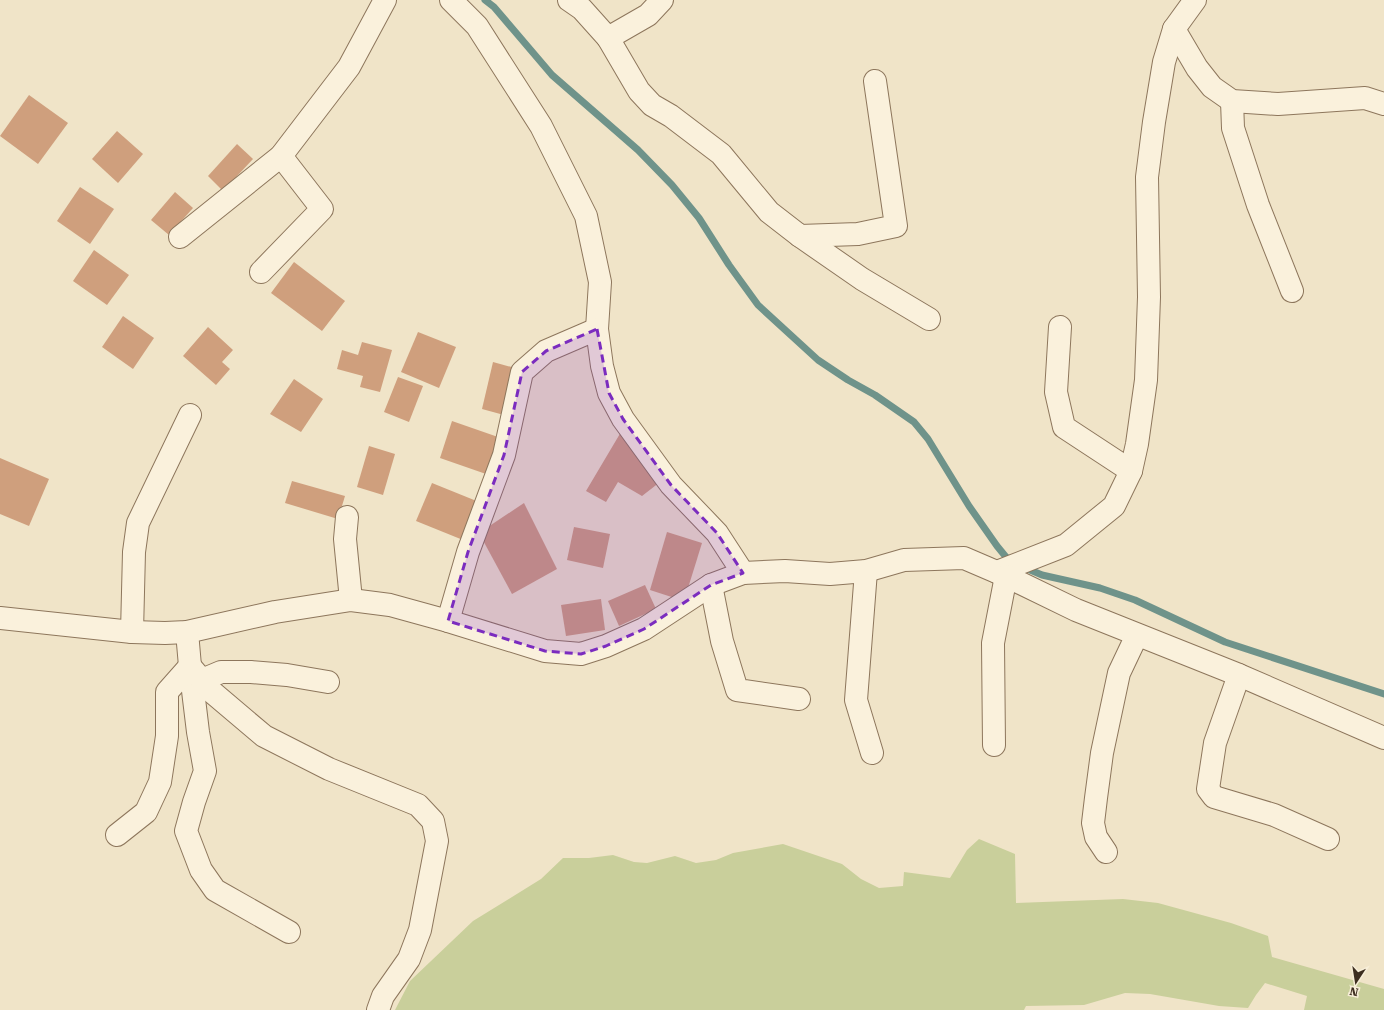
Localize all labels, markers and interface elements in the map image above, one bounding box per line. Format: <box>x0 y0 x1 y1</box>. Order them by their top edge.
north arrow <box>1336 962 1376 1002</box>
text: N <box>1348 984 1360 999</box>

